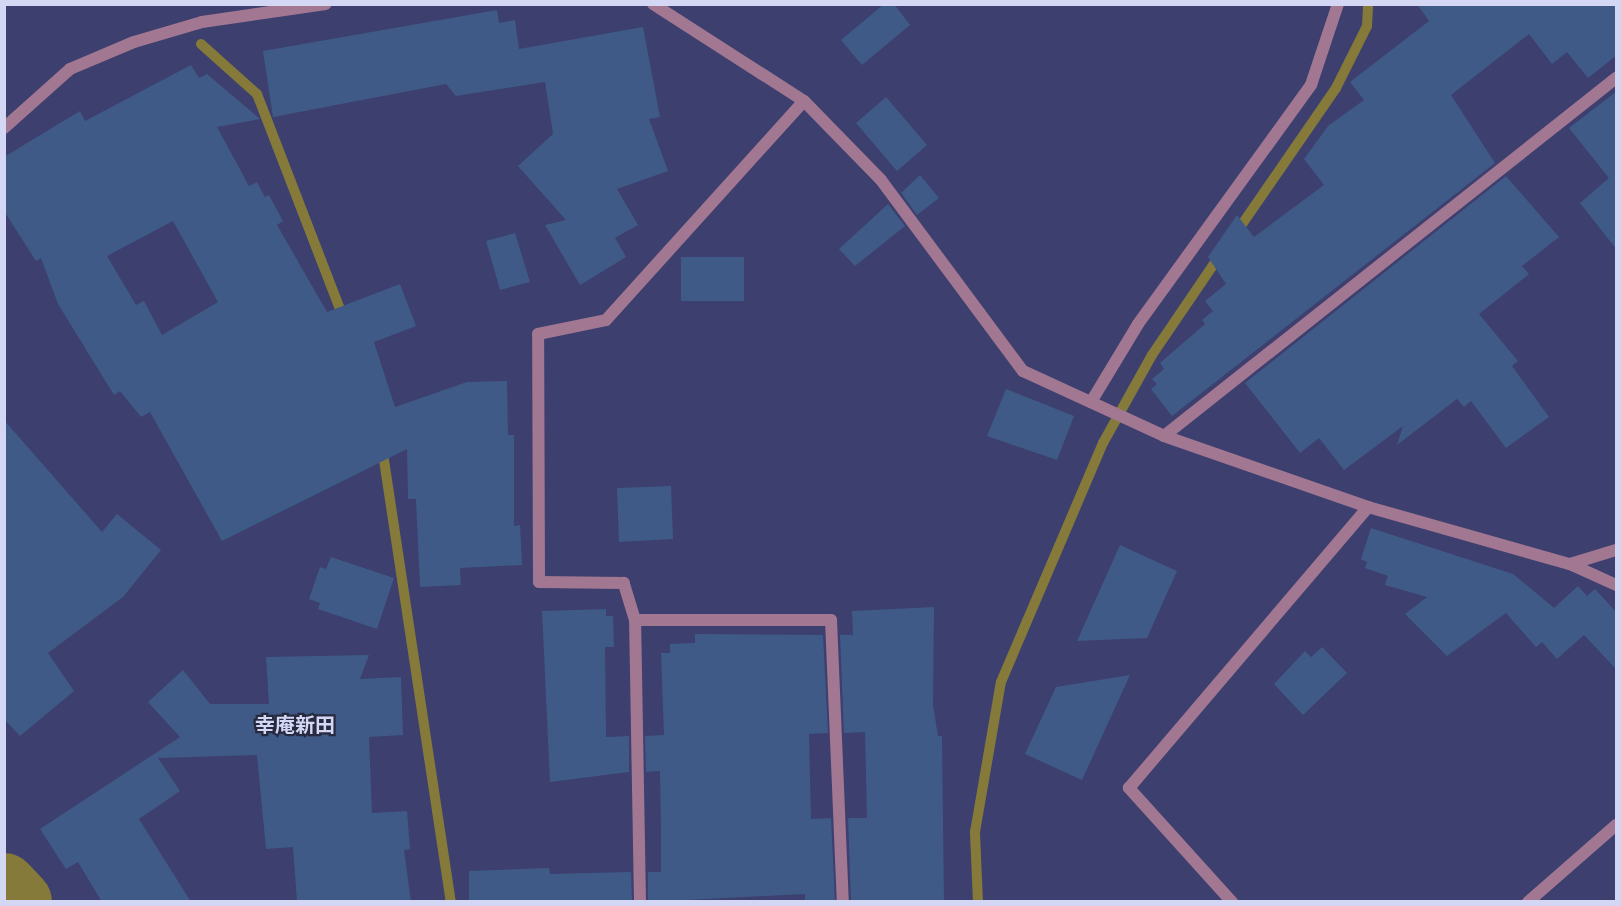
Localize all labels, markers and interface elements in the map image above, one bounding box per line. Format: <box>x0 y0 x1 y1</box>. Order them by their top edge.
district label: 幸庵新田 <box>255 713 335 737</box>

